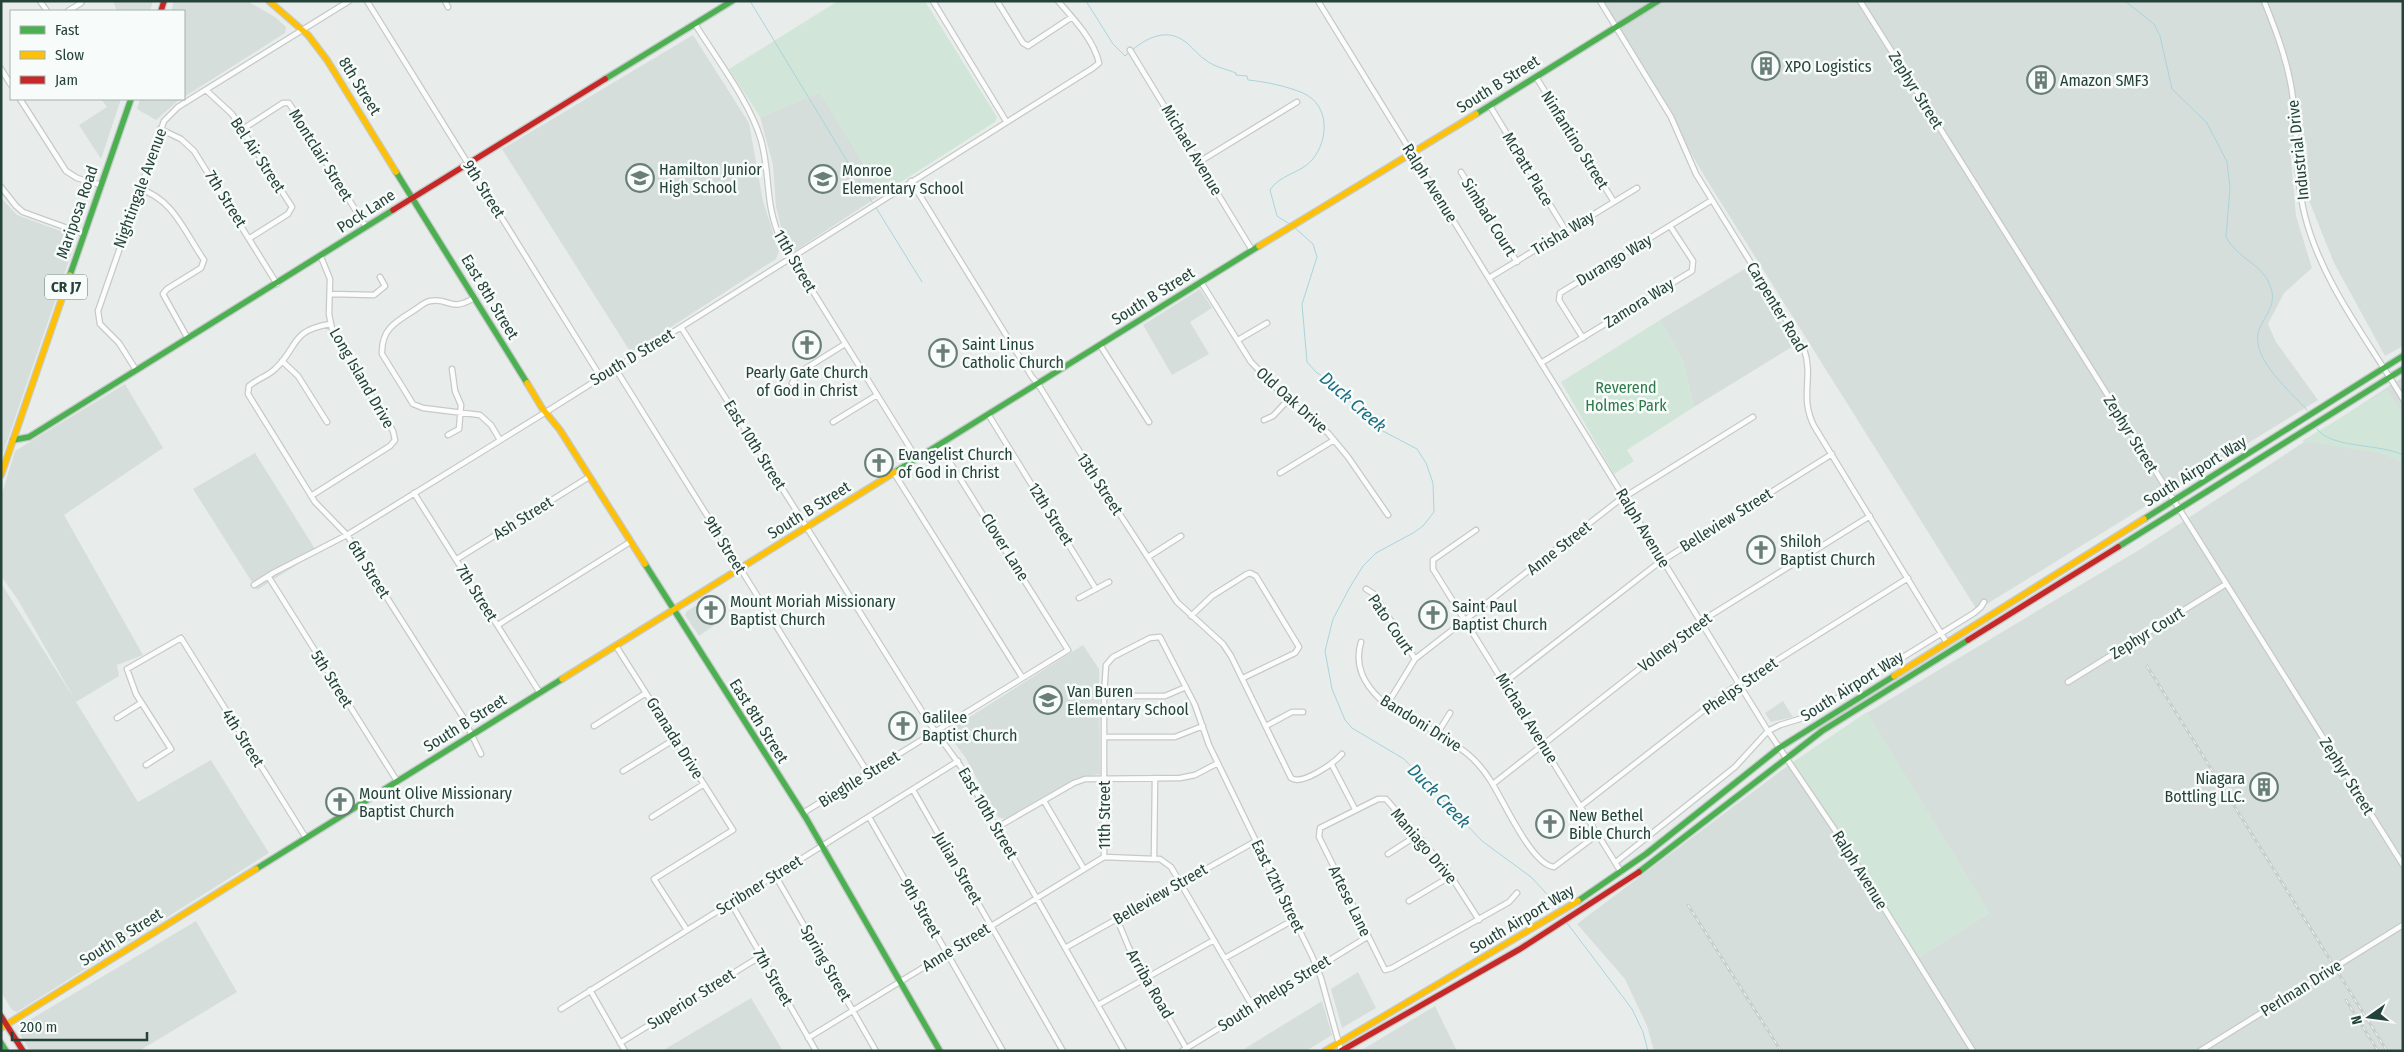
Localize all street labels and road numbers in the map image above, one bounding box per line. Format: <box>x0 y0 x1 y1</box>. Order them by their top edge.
street label: Zephyr Street <box>1885 48 1948 133</box>
street label: South B Street <box>1453 51 1544 117</box>
street label: 8th Street <box>335 53 386 119</box>
street label: Ninfantino Street <box>1537 87 1613 193</box>
street label: Industrial Drive <box>2283 99 2313 201</box>
street label: Michael Avenue <box>1157 101 1227 199</box>
street label: Montclair Street <box>285 106 357 205</box>
street label: Bel Air Street <box>227 114 290 197</box>
street label: Nightingale Avenue <box>109 125 171 251</box>
street label: McPatt Place <box>1499 129 1557 209</box>
street label: Ralph Avenue <box>1398 140 1462 226</box>
street label: 9th Street <box>459 157 510 222</box>
street label: Mariposa Road <box>52 163 102 261</box>
street label: 7th Street <box>201 167 251 232</box>
street label: Simbad Court <box>1458 175 1521 260</box>
street label: Pock Lane <box>333 185 399 237</box>
street label: Trisha Way <box>1528 206 1598 259</box>
street label: 11th Street <box>770 226 821 296</box>
street label: Durango Way <box>1573 230 1656 290</box>
street label: East 8th Street <box>457 251 523 344</box>
street label: Carpenter Road <box>1743 259 1811 355</box>
street label: South B Street <box>1108 263 1199 329</box>
road number: CR J7 <box>45 274 87 300</box>
street label: Zamora Way <box>1601 274 1678 332</box>
street label: South D Street <box>587 324 678 389</box>
street label: Long Island Drive <box>326 325 398 432</box>
street label: Old Oak Drive <box>1252 363 1332 437</box>
street label: Zephyr Street <box>2100 392 2163 477</box>
street label: East 10th Street <box>720 397 791 494</box>
street label: South Airport Way <box>2140 431 2251 510</box>
street label: 13th Street <box>1073 449 1128 519</box>
street label: South B Street <box>764 477 855 543</box>
street label: 12th Street <box>1024 479 1078 549</box>
street label: Belleview Street <box>1676 484 1776 556</box>
street label: Ralph Avenue <box>1612 485 1674 571</box>
street label: Ash Street <box>490 492 557 544</box>
street label: Clover Lane <box>977 510 1033 584</box>
street label: 9th Street <box>700 513 751 578</box>
street label: Anne Street <box>1523 517 1596 579</box>
street label: 6th Street <box>344 537 395 602</box>
street label: 7th Street <box>452 561 502 626</box>
street label: Pato Court <box>1364 591 1418 658</box>
street label: Zephyr Court <box>2106 602 2188 663</box>
street label: Volney Street <box>1635 608 1716 676</box>
street label: South Airport Way <box>1797 646 1908 725</box>
street label: 5th Street <box>307 647 357 712</box>
street label: Phelps Street <box>1699 653 1782 719</box>
street label: Michael Avenue <box>1492 670 1562 767</box>
street label: East 8th Street <box>726 675 793 767</box>
street label: South B Street <box>420 690 511 756</box>
street label: Bandoni Drive <box>1377 691 1465 756</box>
street label: Granada Drive <box>642 694 708 782</box>
street label: 4th Street <box>218 706 269 771</box>
street label: Zephyr Street <box>2316 734 2379 819</box>
street label: Bieghle Street <box>815 746 904 811</box>
street label: East 10th Street <box>954 764 1022 863</box>
street label: 11th Street <box>1095 780 1114 850</box>
street label: Maniago Drive <box>1387 804 1461 888</box>
street label: Ralph Avenue <box>1828 827 1892 913</box>
street label: Julian Street <box>930 828 987 908</box>
street label: East 12th Street <box>1247 836 1309 936</box>
street label: Scribner Street <box>712 851 806 919</box>
street label: Belleview Street <box>1110 859 1211 929</box>
street label: Artese Lane <box>1325 862 1375 940</box>
street label: 9th Street <box>897 875 946 941</box>
street label: South Airport Way <box>1467 880 1578 958</box>
street label: South B Street <box>76 904 167 970</box>
street label: Anne Street <box>919 918 994 975</box>
street label: Spring Street <box>796 921 856 1005</box>
street label: 7th Street <box>749 945 797 1010</box>
street label: Arriba Road <box>1123 946 1177 1022</box>
street label: South Phelps Street <box>1214 950 1334 1035</box>
street label: Perlman Drive <box>2257 956 2345 1020</box>
street label: Superior Street <box>644 964 739 1033</box>

